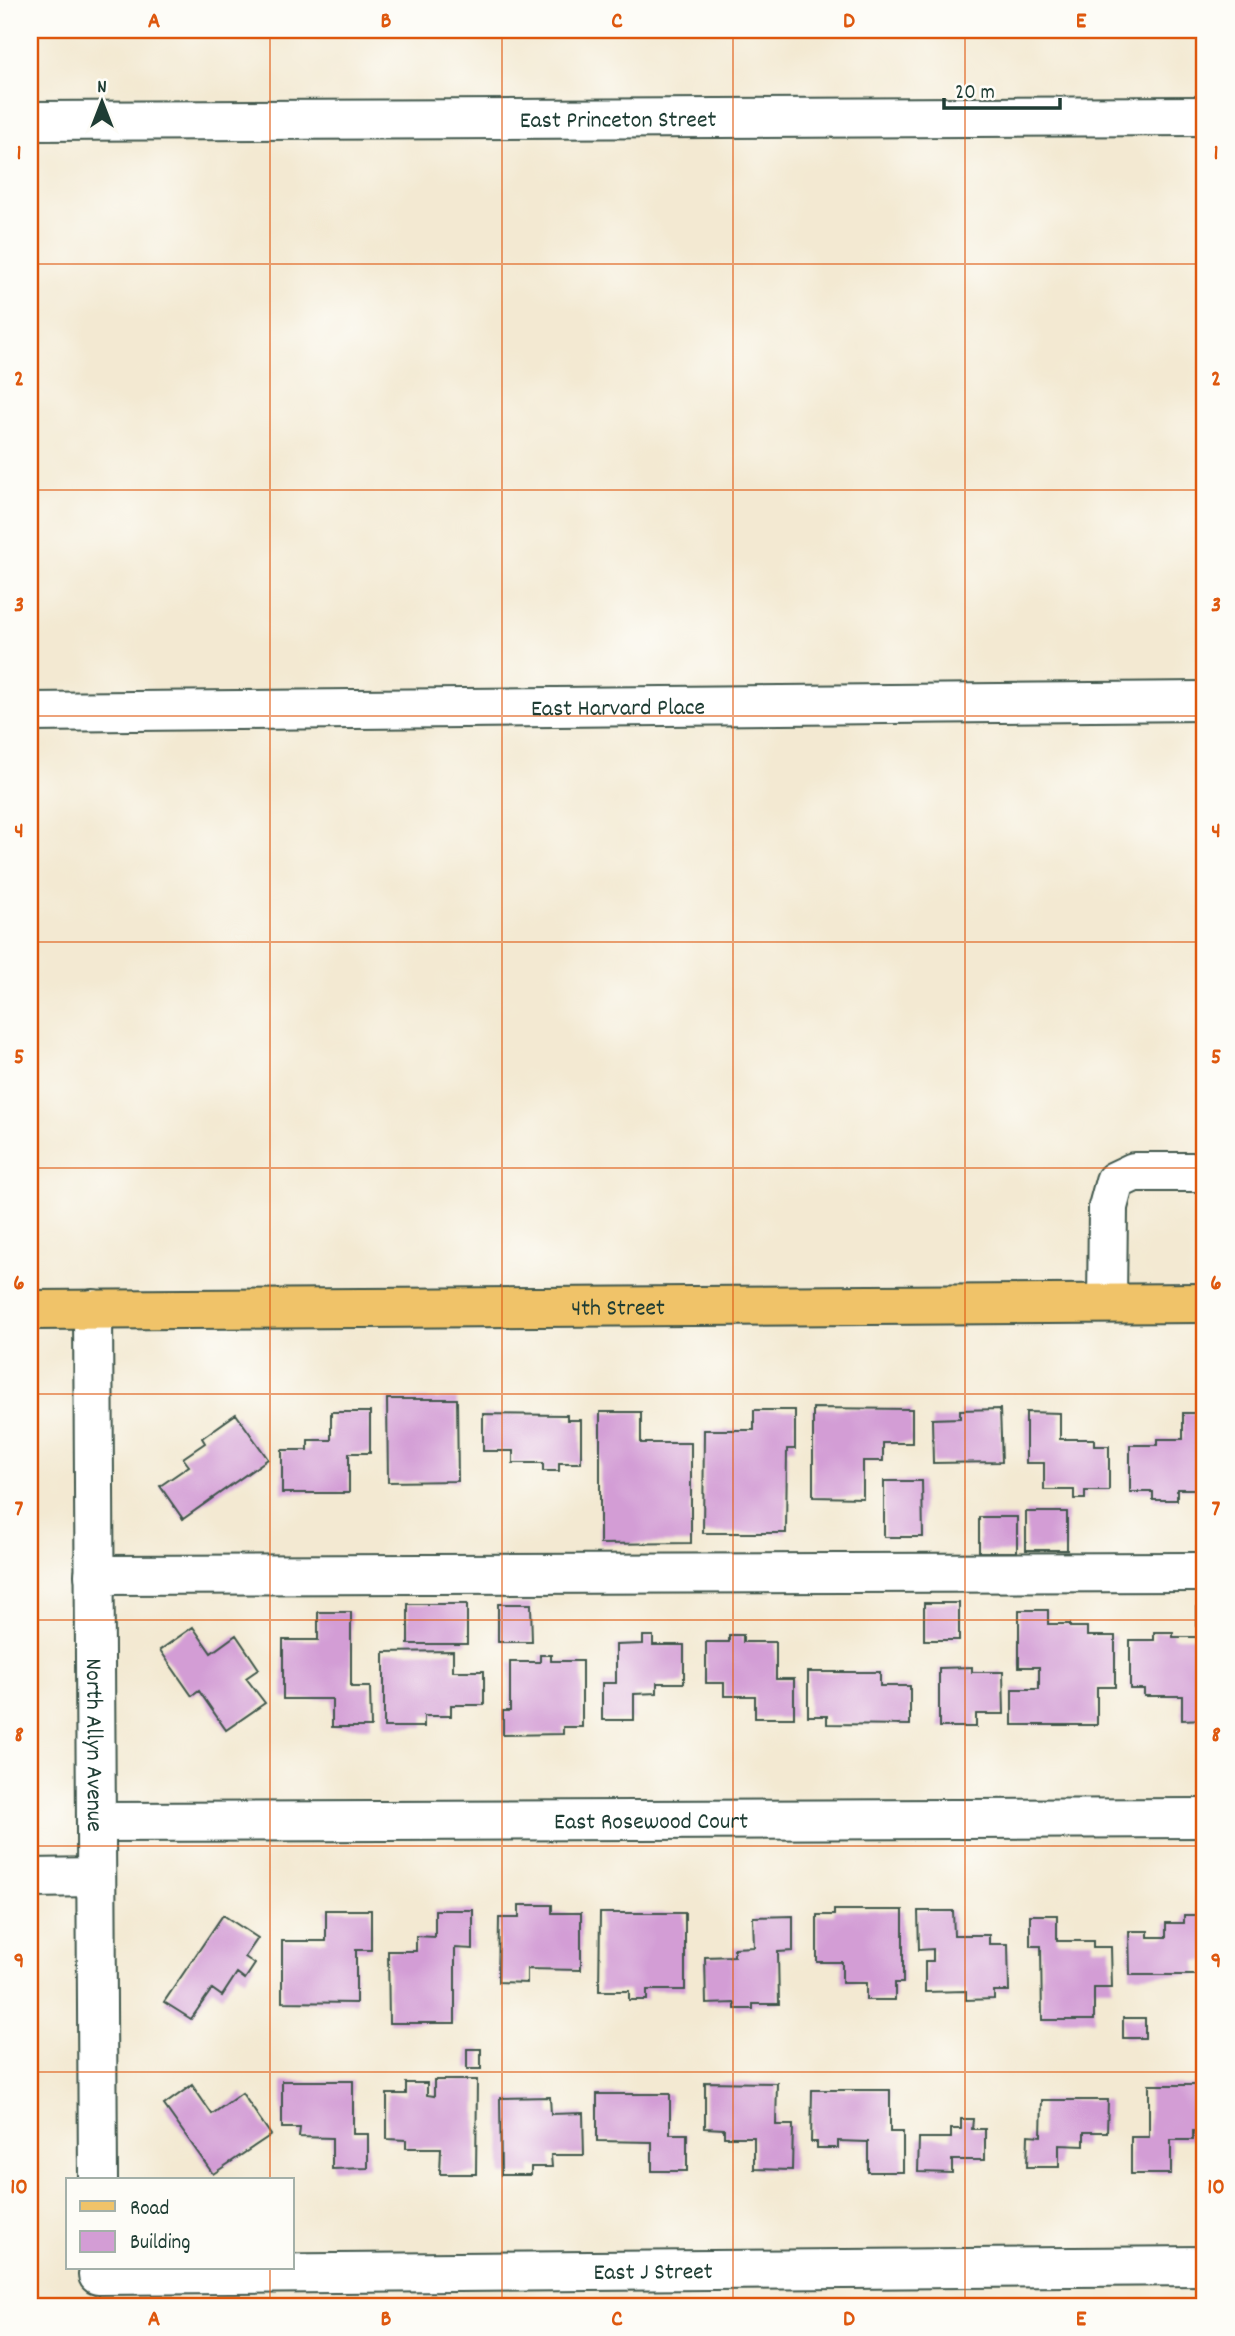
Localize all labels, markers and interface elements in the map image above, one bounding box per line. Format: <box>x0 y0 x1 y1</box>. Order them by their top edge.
text: A <box>148 6 160 39</box>
text: B <box>381 6 392 39</box>
text: C <box>611 6 623 39</box>
text: D <box>843 6 855 39</box>
text: E <box>1076 6 1087 39</box>
north arrow <box>66 66 136 136</box>
scale bar <box>944 66 1060 110</box>
text: N <box>97 75 107 102</box>
text: 20 m <box>955 79 995 109</box>
street label: East Princeton Street <box>520 104 717 139</box>
text: 1 <box>16 138 22 171</box>
text: 1 <box>1213 138 1219 171</box>
text: 2 <box>14 364 24 397</box>
text: 2 <box>1211 364 1221 397</box>
text: 3 <box>14 590 24 623</box>
text: 3 <box>1211 590 1221 623</box>
street label: East Harvard Place <box>531 692 705 727</box>
text: 4 <box>14 816 24 849</box>
text: 4 <box>1211 816 1221 849</box>
text: 5 <box>14 1042 24 1075</box>
text: 5 <box>1211 1042 1221 1075</box>
text: 6 <box>13 1268 25 1301</box>
text: 6 <box>1210 1268 1222 1301</box>
street label: 4th Street <box>571 1292 665 1327</box>
text: 7 <box>15 1494 24 1527</box>
text: 7 <box>1212 1494 1221 1527</box>
street label: North Allyn Avenue <box>75 1658 110 1832</box>
text: 8 <box>14 1720 24 1753</box>
text: 8 <box>1211 1720 1221 1753</box>
street label: East Rosewood Court <box>554 1806 748 1840</box>
text: 9 <box>14 1946 24 1979</box>
text: 9 <box>1211 1946 1221 1979</box>
text: 10 <box>10 2172 28 2205</box>
text: 10 <box>1207 2172 1225 2205</box>
legend <box>66 2178 294 2270</box>
text: Road <box>130 2195 169 2225</box>
text: Building <box>130 2229 190 2259</box>
street label: East J Street <box>593 2256 713 2291</box>
text: A <box>148 2304 160 2336</box>
text: B <box>381 2304 392 2336</box>
text: C <box>611 2304 623 2336</box>
text: D <box>843 2304 855 2336</box>
text: E <box>1076 2304 1087 2336</box>

